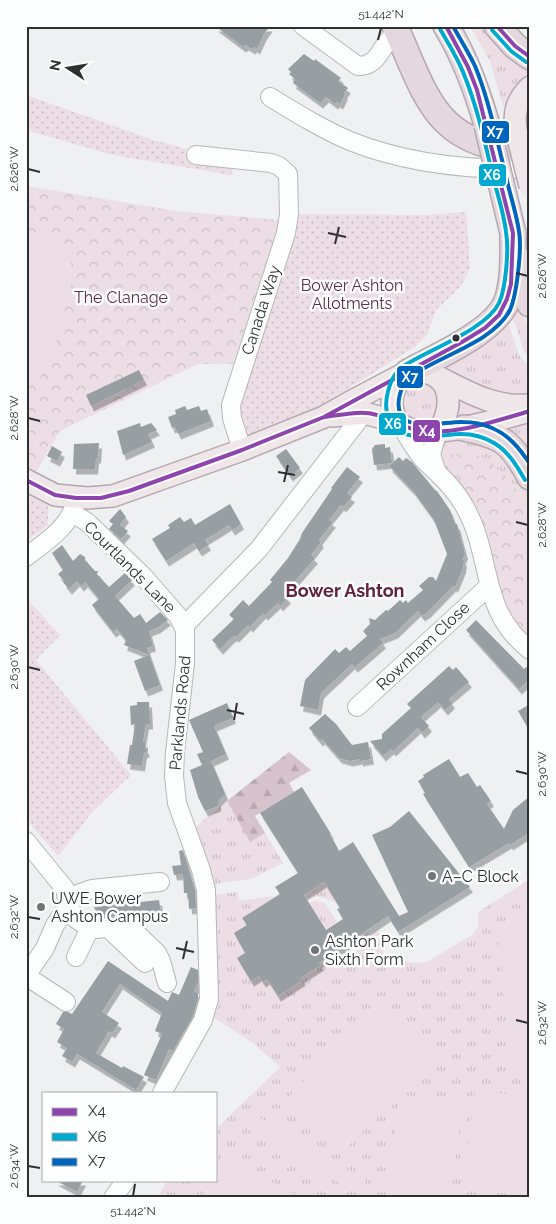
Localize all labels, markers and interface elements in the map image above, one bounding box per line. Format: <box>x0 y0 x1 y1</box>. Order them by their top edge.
text: 51.442°N <box>358 7 404 21</box>
north arrow <box>42 42 92 92</box>
text: N <box>46 58 64 72</box>
line badge: X7 <box>481 120 510 144</box>
text: X7 <box>486 124 504 140</box>
text: 2.626°W <box>7 146 21 192</box>
line badge: X6 <box>478 163 507 187</box>
text: X6 <box>482 167 501 183</box>
text: 2.626°W <box>535 253 549 299</box>
street label: Canada Way <box>238 263 284 357</box>
park label: Bower Ashton Allotments <box>301 276 403 313</box>
park label: The Clanage <box>74 288 168 307</box>
unlabelled marker <box>451 333 461 343</box>
line badge: X7 <box>396 365 424 389</box>
text: X7 <box>401 369 419 385</box>
text: 2.628°W <box>7 395 21 440</box>
line badge: X6 <box>378 412 407 436</box>
text: X6 <box>383 416 402 432</box>
line badge: X4 <box>412 419 441 443</box>
text: X4 <box>417 423 436 439</box>
text: 2.628°W <box>535 502 549 547</box>
street label: Courtlands Lane <box>80 517 180 617</box>
district label: Bower Ashton <box>286 580 404 601</box>
street label: Rownham Close <box>372 598 474 694</box>
text: 2.630°W <box>7 644 21 690</box>
street label: Parklands Road <box>166 655 194 771</box>
text: 2.630°W <box>535 751 549 797</box>
place label: A–C Block <box>442 867 519 886</box>
marker: A–C Block <box>426 870 438 882</box>
place label: UWE Bower Ashton Campus <box>51 889 169 926</box>
text: 2.632°W <box>7 895 21 939</box>
marker: UWE Bower Ashton Campus <box>35 901 47 913</box>
place label: Ashton Park Sixth Form <box>325 932 414 969</box>
marker: Ashton Park Sixth Form <box>309 944 321 956</box>
text: 2.632°W <box>535 1001 549 1045</box>
legend <box>42 1092 218 1182</box>
text: X4 <box>88 1102 106 1120</box>
text: X6 <box>88 1128 107 1146</box>
text: 2.634°W <box>7 1143 21 1188</box>
text: X7 <box>88 1152 106 1170</box>
text: 51.442°N <box>110 1204 156 1218</box>

